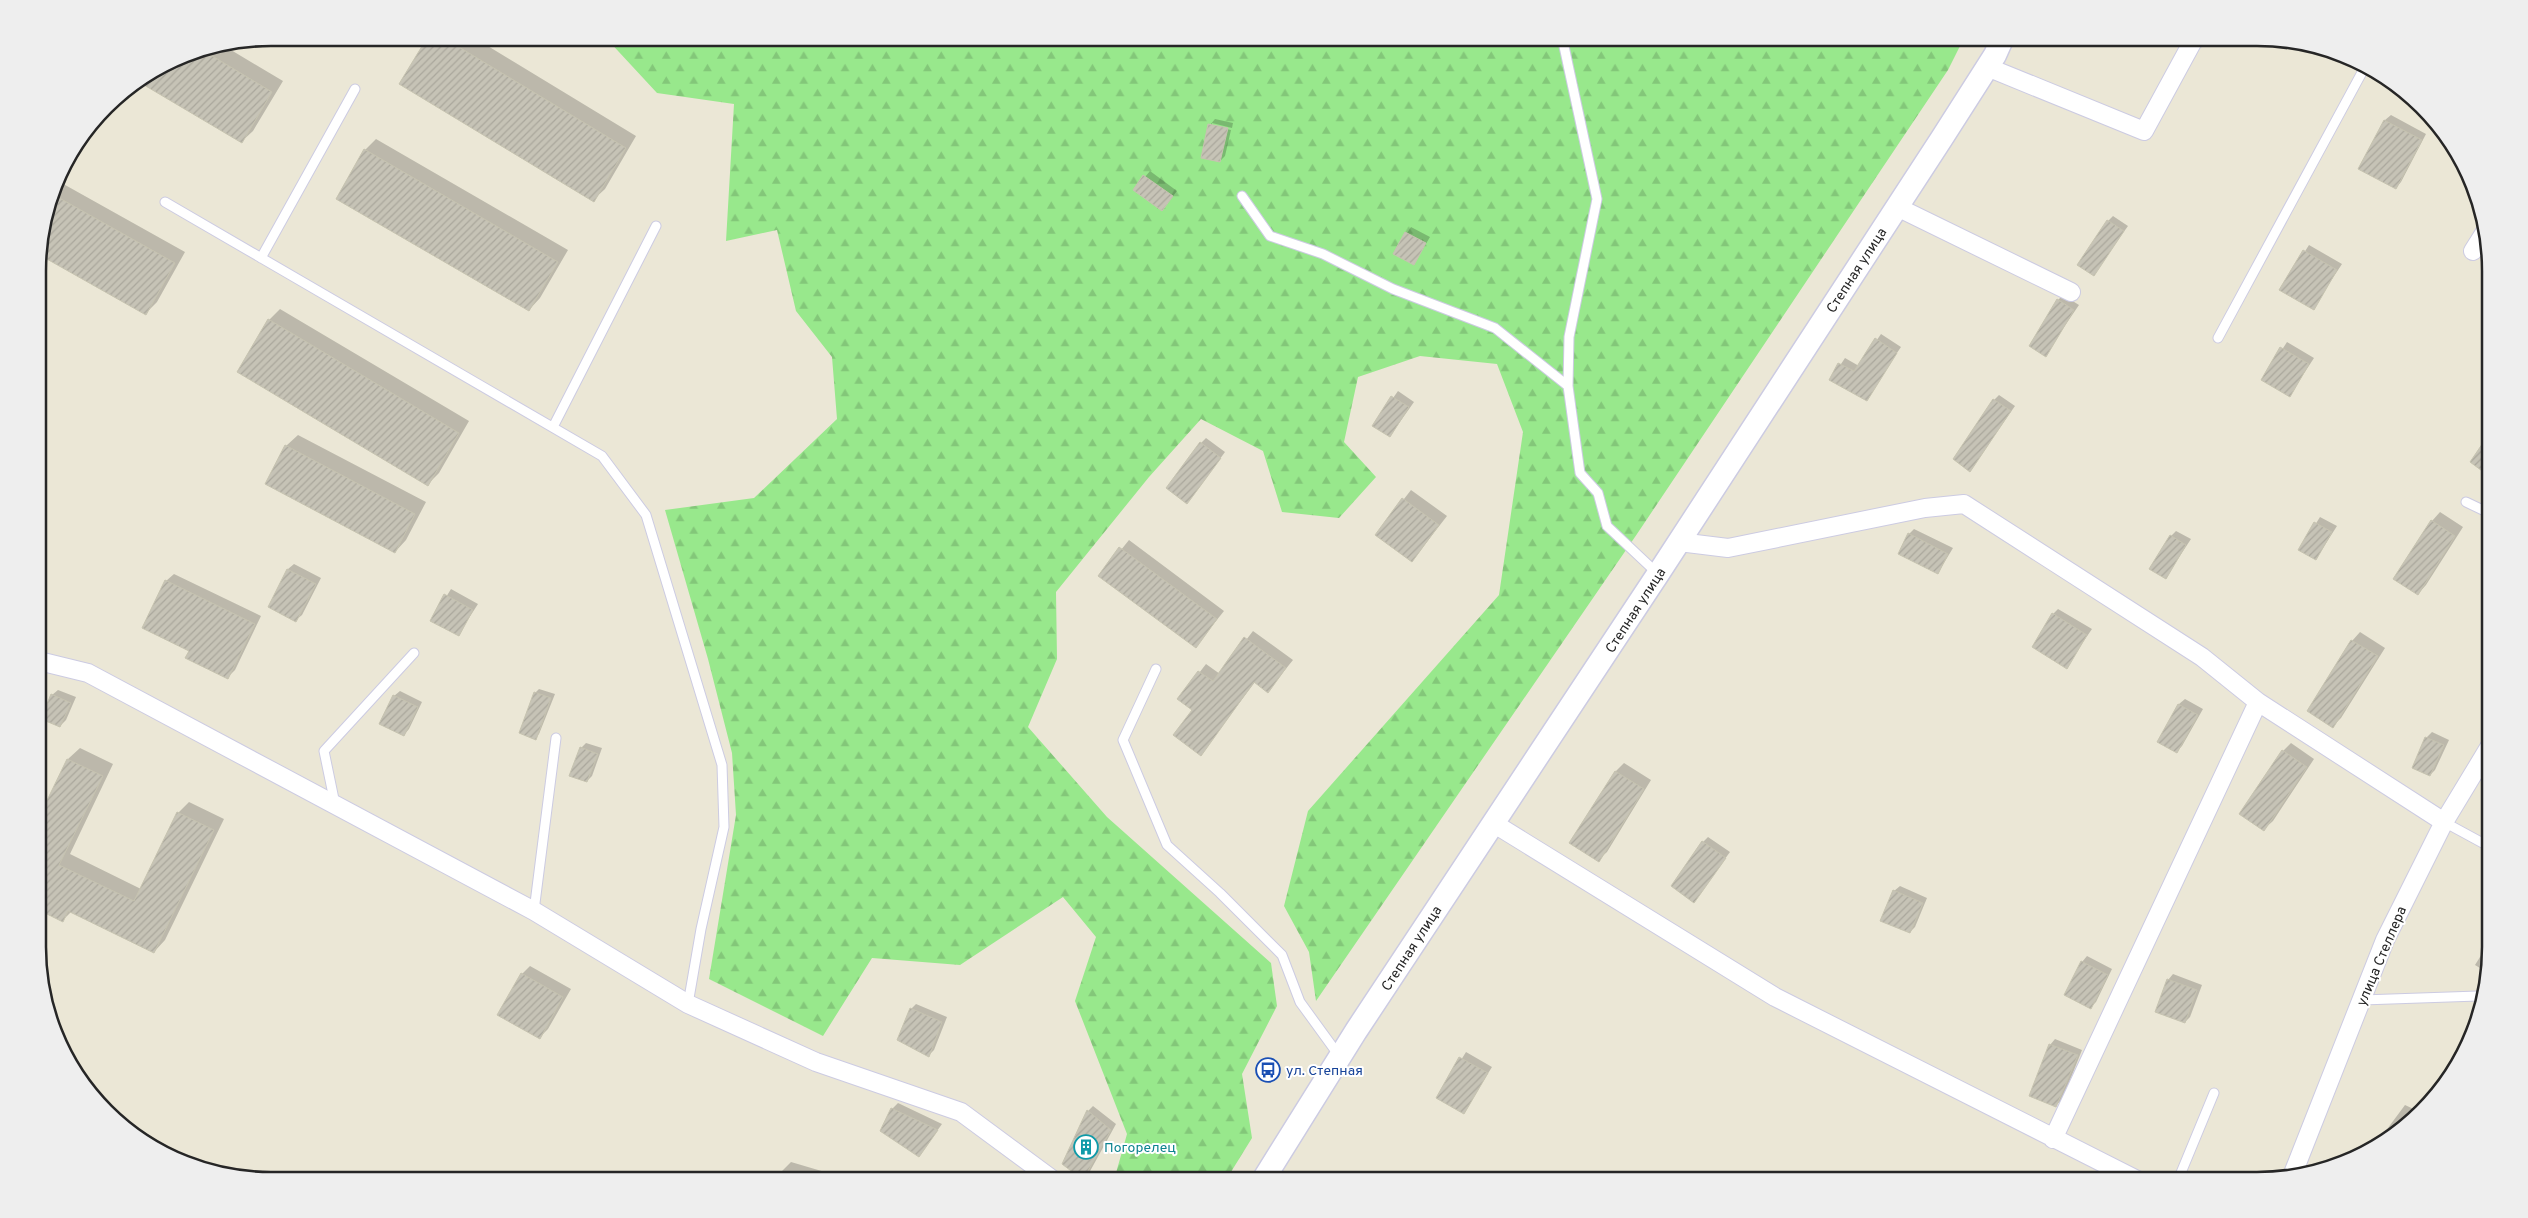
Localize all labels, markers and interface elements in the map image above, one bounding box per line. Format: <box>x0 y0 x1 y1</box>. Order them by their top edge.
street label: Степная улица <box>1823 225 1891 317</box>
street label: Степная улица <box>1602 565 1670 657</box>
street label: Степная улица <box>1378 903 1446 995</box>
street label: улица Стеллера <box>2354 904 2411 1009</box>
bus stop icon: ул. Степная <box>1255 1057 1281 1083</box>
place label: ул. Степная <box>1286 1063 1363 1080</box>
building icon: Погорелец <box>1073 1134 1099 1160</box>
place label: Погорелец <box>1104 1140 1176 1157</box>

